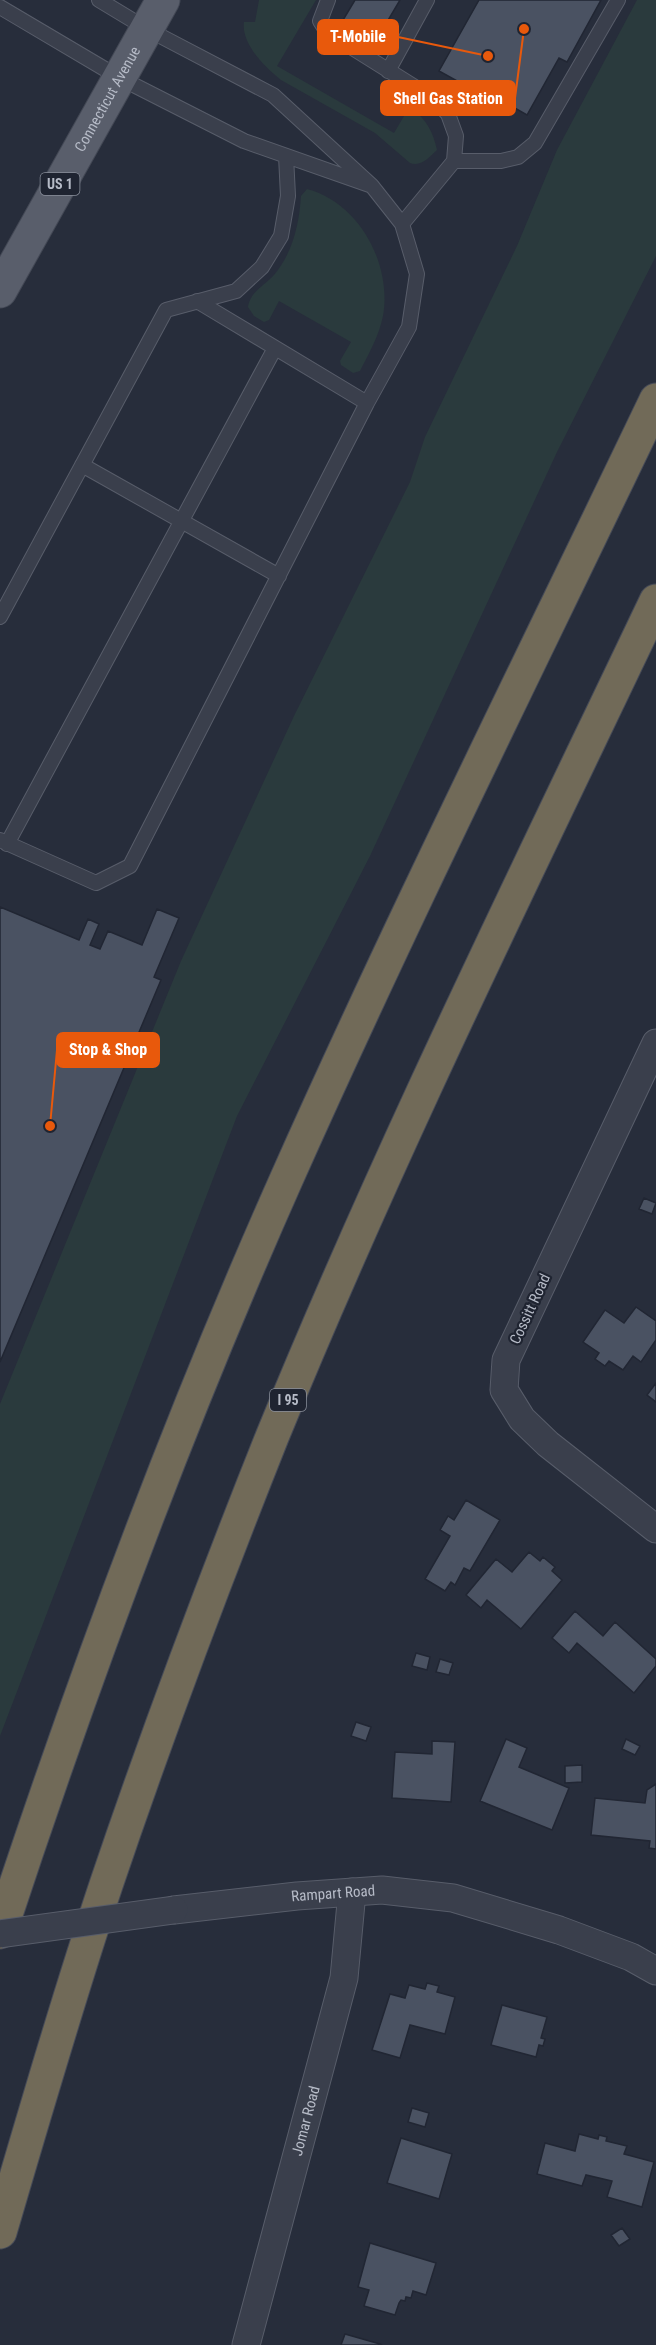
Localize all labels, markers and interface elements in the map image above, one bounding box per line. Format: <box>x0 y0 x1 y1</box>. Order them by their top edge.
callout: T-Mobile <box>318 20 398 54</box>
text: T-Mobile <box>330 27 386 46</box>
street label: Connecticut Avenue <box>71 43 144 155</box>
callout: Shell Gas Station <box>381 81 515 115</box>
text: Shell Gas Station <box>393 89 503 108</box>
road number: US 1 <box>40 173 80 195</box>
callout: Stop & Shop <box>57 1033 159 1067</box>
text: Stop & Shop <box>69 1040 147 1059</box>
street label: Cossitt Road <box>506 1271 554 1347</box>
road number: I 95 <box>270 1389 306 1411</box>
street label: Rampart Road <box>290 1882 376 1906</box>
street label: Jomar Road <box>288 2084 324 2158</box>

